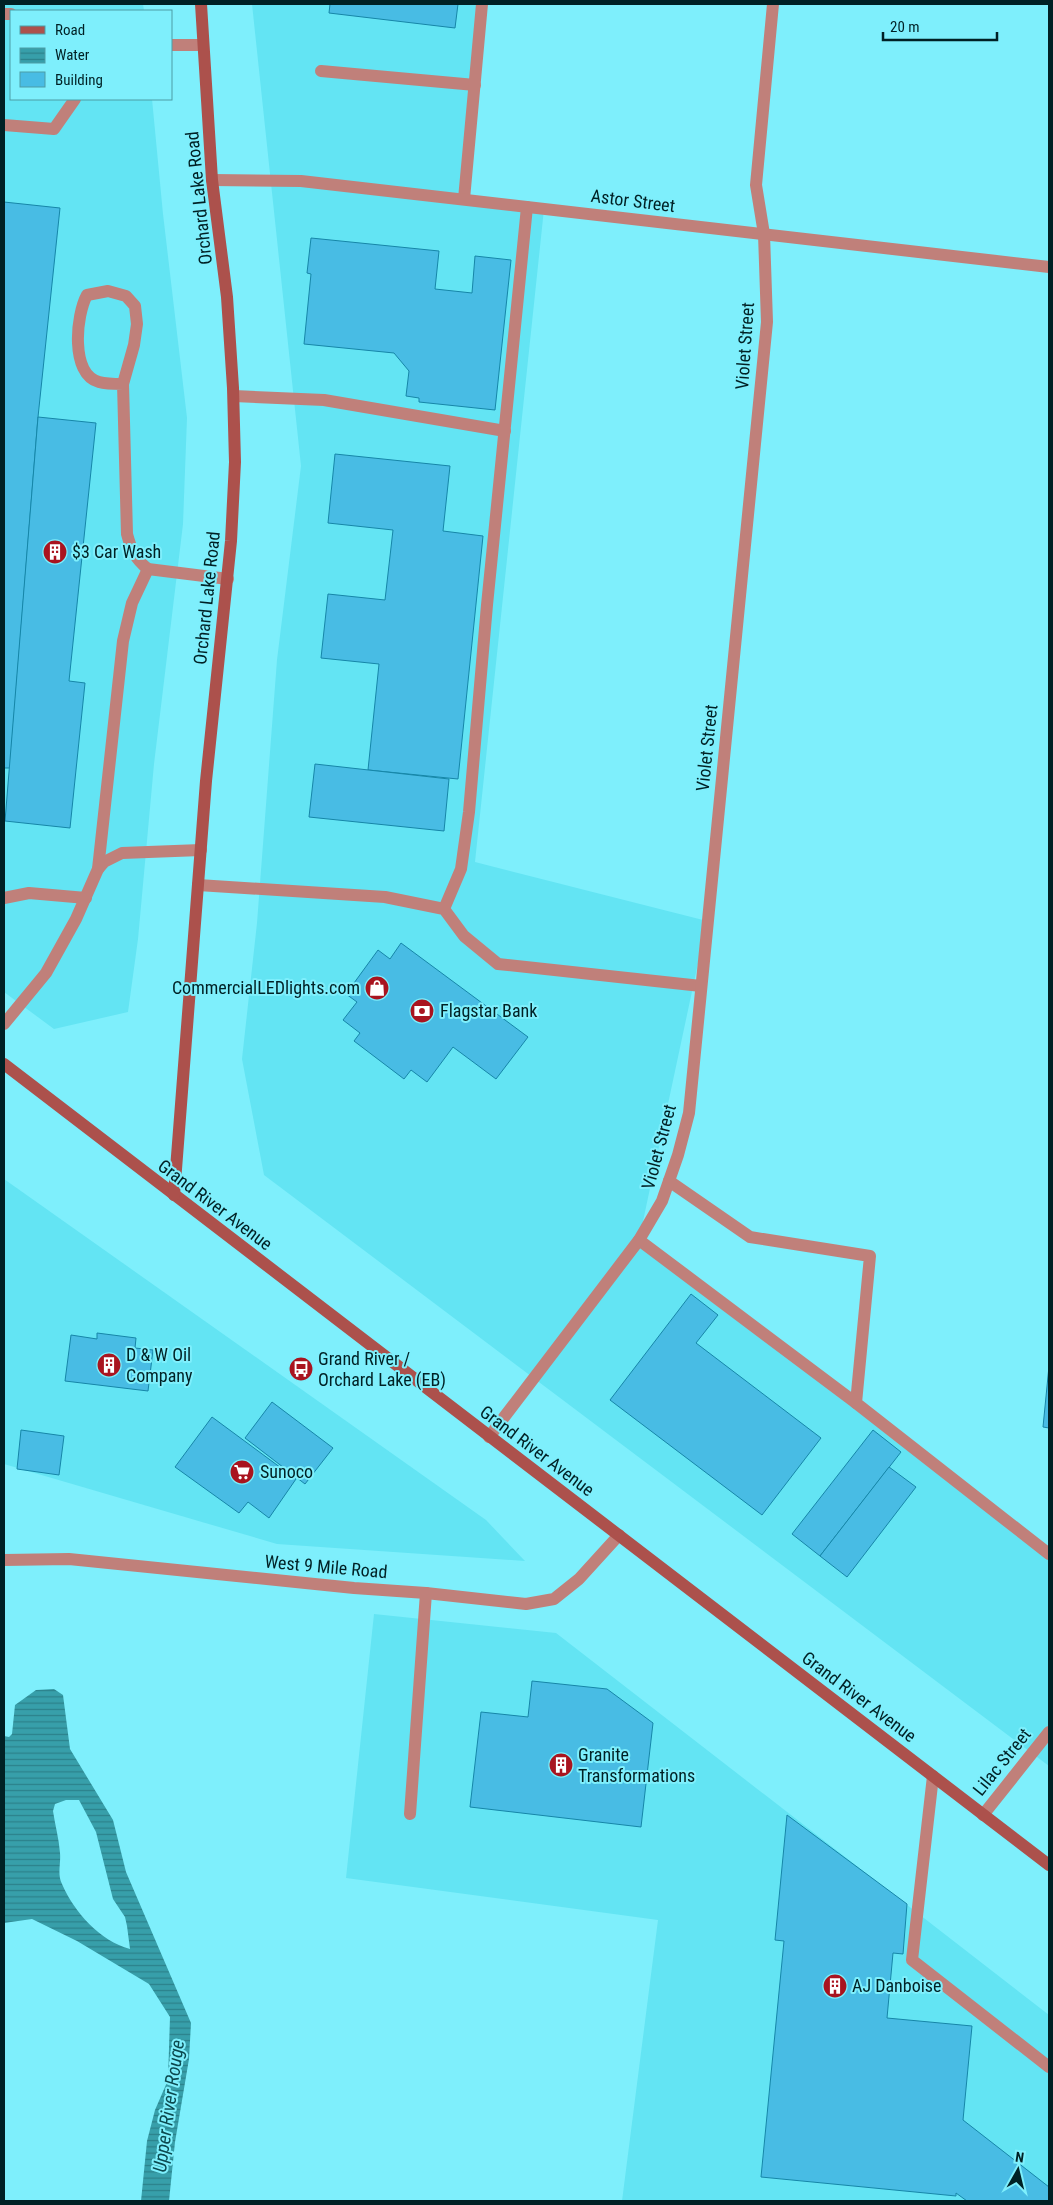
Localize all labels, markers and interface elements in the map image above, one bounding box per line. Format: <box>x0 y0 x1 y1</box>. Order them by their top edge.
legend <box>10 10 172 100</box>
scale bar <box>883 10 997 42</box>
text: 20 m <box>890 18 920 36</box>
text: Road <box>55 21 85 39</box>
text: Water <box>55 46 90 64</box>
text: Building <box>55 71 103 89</box>
street label: Orchard Lake Road <box>181 130 216 266</box>
street label: Astor Street <box>590 185 676 216</box>
street label: Violet Street <box>731 302 758 390</box>
street label: Orchard Lake Road <box>189 530 224 666</box>
building icon: $3 Car Wash <box>42 539 68 565</box>
place label: $3 Car Wash <box>72 541 161 562</box>
street label: Violet Street <box>691 703 722 793</box>
shop icon: CommercialLEDlights.com <box>364 975 390 1001</box>
place label: CommercialLEDlights.com <box>172 977 360 998</box>
bank icon: Flagstar Bank <box>409 998 435 1024</box>
place label: Flagstar Bank <box>440 1000 537 1021</box>
street label: Violet Street <box>637 1102 680 1192</box>
street label: Grand River Avenue <box>154 1155 276 1254</box>
place label: D & W Oil Company <box>126 1344 193 1386</box>
place label: Grand River / Orchard Lake (EB) <box>318 1348 446 1391</box>
building icon: D & W Oil Company <box>96 1352 122 1378</box>
bus stop icon: Grand River / Orchard Lake (EB) <box>288 1356 314 1382</box>
street label: Grand River Avenue <box>476 1401 598 1500</box>
supermarket icon: Sunoco <box>229 1459 255 1485</box>
place label: Sunoco <box>260 1461 313 1482</box>
street label: West 9 Mile Road <box>264 1551 388 1582</box>
street label: Grand River Avenue <box>798 1647 920 1746</box>
street label: Lilac Street <box>968 1724 1035 1799</box>
place label: Granite Transformations <box>578 1744 695 1786</box>
building icon: Granite Transformations <box>548 1752 574 1778</box>
building icon: AJ Danboise <box>822 1973 848 1999</box>
place label: AJ Danboise <box>852 1975 942 1996</box>
water label: Upper River Rouge <box>148 2039 189 2174</box>
north arrow <box>993 2145 1043 2195</box>
text: N <box>1014 2149 1025 2166</box>

